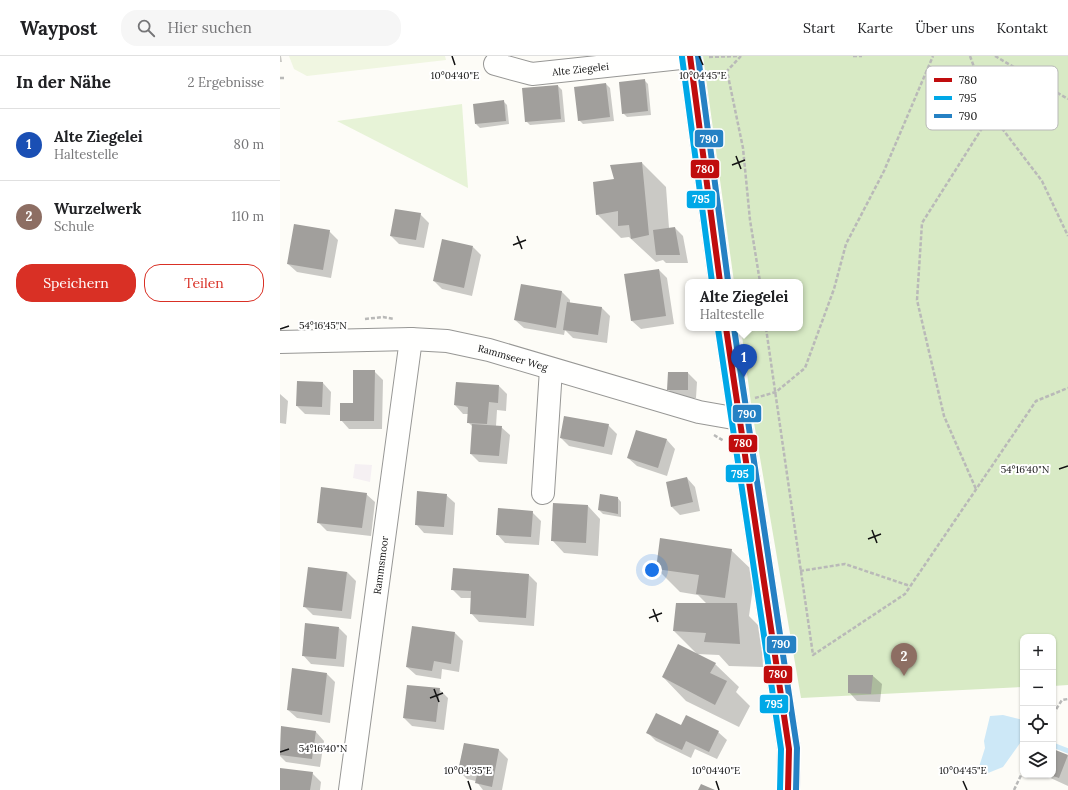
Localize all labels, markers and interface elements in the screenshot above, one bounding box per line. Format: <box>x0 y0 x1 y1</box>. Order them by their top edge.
search box <box>121 10 401 46</box>
text: Waypost <box>20 16 97 40</box>
icon: search <box>135 17 157 39</box>
text: Hier suchen <box>167 18 252 37</box>
text: Start <box>803 19 835 37</box>
text: Karte <box>857 19 893 37</box>
text: Über uns <box>915 19 975 37</box>
text: Kontakt <box>997 19 1048 37</box>
street label: Alte Ziegelei <box>550 59 610 78</box>
legend <box>926 66 1058 130</box>
text: 10°04'40"E <box>431 69 479 82</box>
text: 10°04'45"E <box>679 69 727 82</box>
text: In der Nähe <box>16 71 111 93</box>
text: 780 <box>959 73 977 87</box>
text: 2 Ergebnisse <box>188 74 264 91</box>
text: 795 <box>959 91 976 105</box>
text: 790 <box>959 109 977 123</box>
text: Alte Ziegelei <box>54 127 143 146</box>
line badge: 790 <box>694 129 724 148</box>
text: 790 <box>700 132 718 146</box>
text: 1 <box>26 136 32 153</box>
text: 80 m <box>234 136 264 153</box>
text: Haltestelle <box>54 146 119 163</box>
line badge: 780 <box>690 159 720 179</box>
text: 780 <box>696 162 714 176</box>
line badge: 795 <box>686 190 716 209</box>
text: 795 <box>692 192 710 206</box>
text: Wurzelwerk <box>54 199 141 218</box>
text: 2 <box>26 208 32 225</box>
text: 110 m <box>231 208 264 225</box>
text: Schule <box>54 218 94 235</box>
button: Speichern <box>16 264 136 302</box>
button: Teilen <box>144 264 264 302</box>
popup <box>685 279 803 331</box>
text: Alte Ziegelei <box>700 287 788 306</box>
text: Haltestelle <box>700 306 764 323</box>
text: 54°16'45"N <box>299 319 347 332</box>
street label: Rammseer Weg <box>477 341 550 374</box>
pin: 1 <box>731 344 757 377</box>
line badge: 790 <box>732 404 762 423</box>
text: 790 <box>738 407 756 421</box>
line badge: 780 <box>728 434 758 453</box>
text: 780 <box>734 436 752 450</box>
text: 54°16'40"N <box>1001 463 1050 476</box>
line badge: 795 <box>725 464 755 483</box>
text: 795 <box>731 467 749 481</box>
street label: Rammsmoor <box>370 534 391 595</box>
your location <box>642 560 662 580</box>
map controls <box>1020 634 1056 778</box>
button: + <box>1020 634 1056 670</box>
line badge: 790 <box>766 635 797 654</box>
text: 790 <box>772 637 790 651</box>
pin: 2 <box>891 643 917 676</box>
line badge: 780 <box>763 665 793 684</box>
text: 780 <box>769 667 787 681</box>
button: − <box>1020 670 1056 706</box>
line badge: 795 <box>759 694 789 714</box>
text: 795 <box>765 697 783 711</box>
button: locate <box>1020 706 1056 742</box>
text: 54°16'40"N <box>299 742 348 755</box>
button: layers <box>1020 742 1056 778</box>
text: 10°04'35"E <box>444 764 492 777</box>
text: 10°04'40"E <box>692 764 740 777</box>
text: 10°04'45"E <box>939 764 987 777</box>

